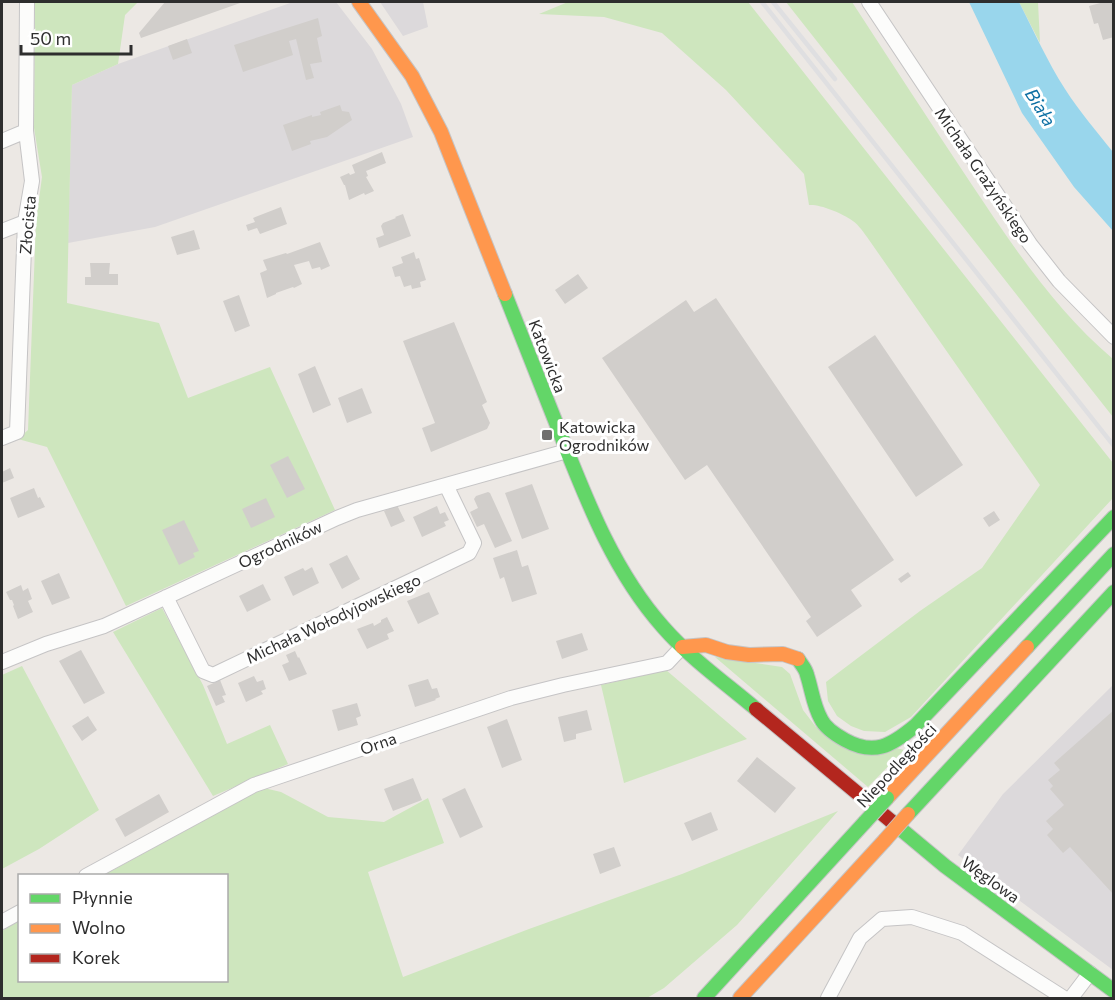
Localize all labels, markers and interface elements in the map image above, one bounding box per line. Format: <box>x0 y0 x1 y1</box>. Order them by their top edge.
scale bar <box>21 18 130 56</box>
text: 50 m <box>30 27 71 49</box>
water label: Biała <box>1021 84 1061 130</box>
street label: Michała Grażyńskiego <box>932 104 1036 246</box>
street label: Złocista <box>15 195 39 255</box>
street label: Katowicka <box>525 317 571 395</box>
place label: Katowicka Ogrodników <box>559 417 650 454</box>
marker: Katowicka Ogrodników <box>540 428 554 442</box>
street label: Ogrodników <box>235 516 325 572</box>
street label: Michała Wołodyjowskiego <box>243 569 423 667</box>
street label: Niepodległości <box>852 719 940 811</box>
street label: Orna <box>357 728 399 758</box>
street label: Węglowa <box>958 852 1024 906</box>
legend <box>18 874 228 982</box>
text: Płynnie <box>72 886 133 908</box>
text: Wolno <box>72 916 126 938</box>
text: Korek <box>72 946 121 968</box>

